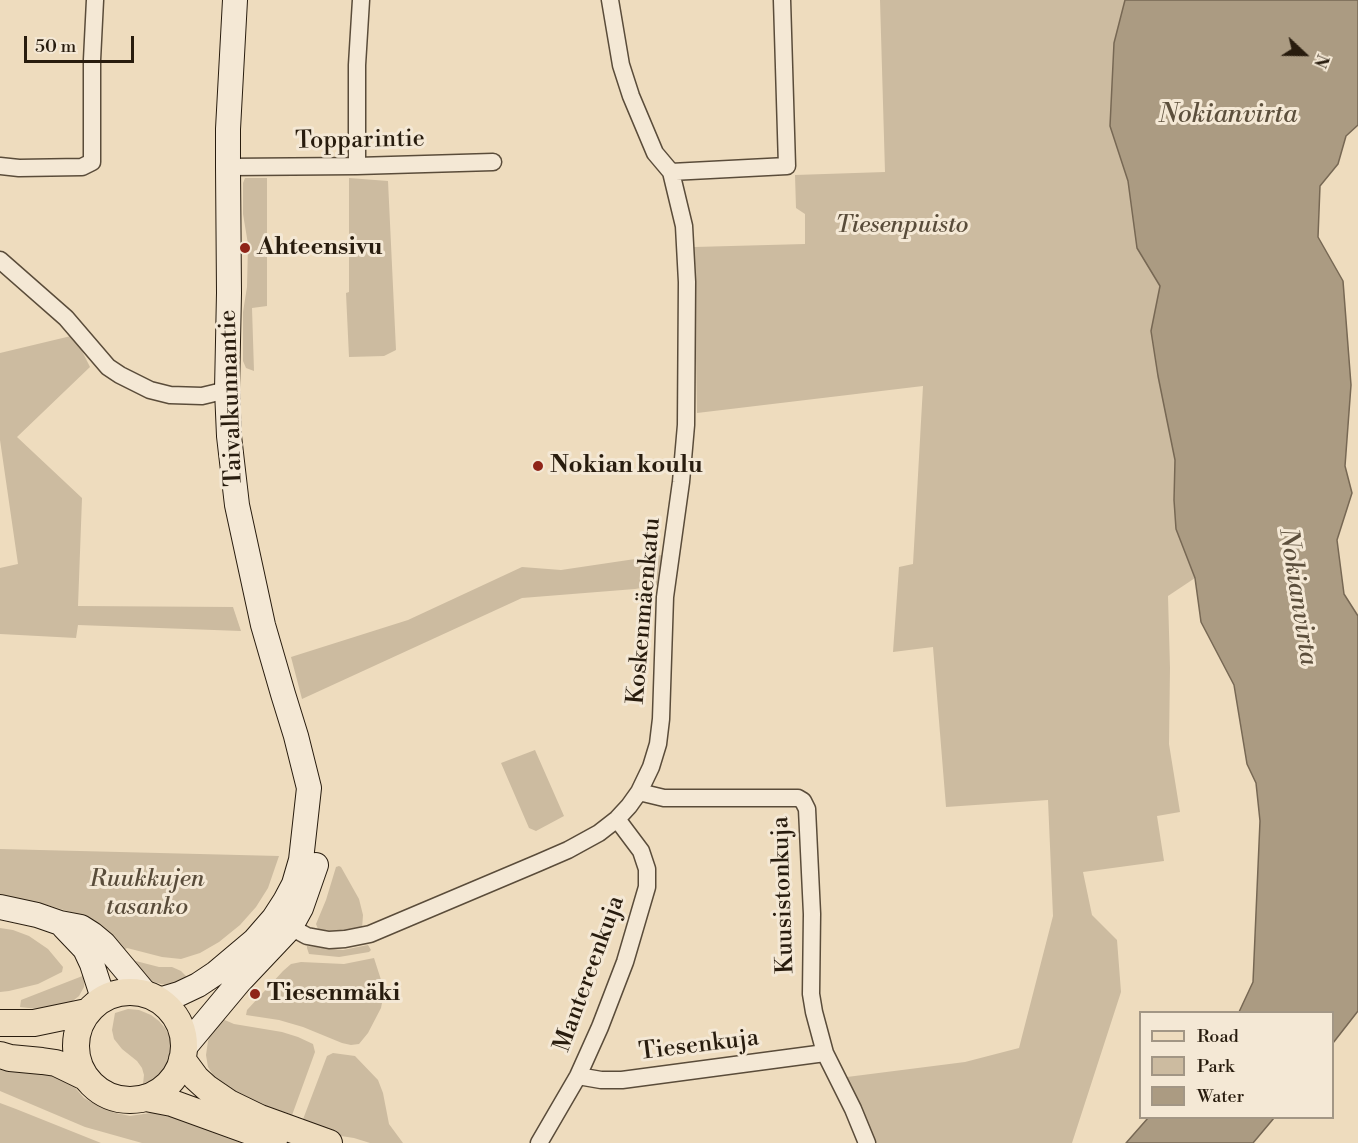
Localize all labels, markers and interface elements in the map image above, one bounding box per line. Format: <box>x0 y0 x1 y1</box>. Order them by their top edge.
scale bar <box>27 24 136 62</box>
north arrow <box>1274 24 1334 84</box>
text: 50 m <box>35 35 76 58</box>
text: N <box>1309 51 1332 70</box>
water label: Nokianvirta <box>1159 100 1297 132</box>
street label: Topparintie <box>295 125 425 157</box>
park label: Tiesenpuisto <box>836 212 968 240</box>
place label: Ahteensivu <box>257 234 382 262</box>
marker: Ahteensivu <box>238 241 252 255</box>
street label: Taivalkunnantie <box>215 309 249 487</box>
place label: Nokian koulu <box>550 452 703 480</box>
marker: Nokian koulu <box>531 459 545 473</box>
street label: Koskenmäenkatu <box>622 516 668 706</box>
water label: Nokianvirta <box>1271 526 1323 668</box>
street label: Kuusistonkuja <box>767 816 801 974</box>
park label: Ruukkujen tasanko <box>90 866 204 922</box>
street label: Mantereenkuja <box>548 892 632 1056</box>
place label: Tiesenmäki <box>267 980 400 1008</box>
marker: Tiesenmäki <box>248 987 262 1001</box>
legend <box>1139 1011 1334 1119</box>
street label: Tiesenkuja <box>637 1024 761 1068</box>
text: Road <box>1197 1025 1239 1048</box>
text: Park <box>1197 1055 1234 1078</box>
text: Water <box>1197 1085 1244 1108</box>

